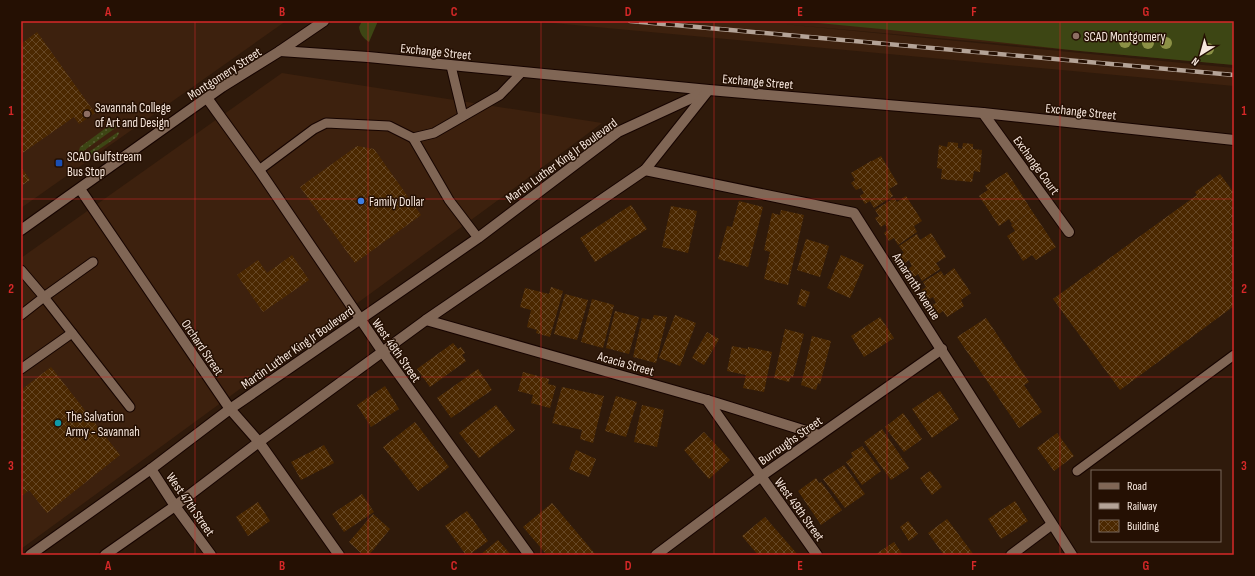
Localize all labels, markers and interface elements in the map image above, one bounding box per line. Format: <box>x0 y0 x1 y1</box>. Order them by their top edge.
text: A <box>104 4 112 20</box>
text: B <box>279 4 285 20</box>
text: C <box>451 4 458 20</box>
text: D <box>625 4 632 20</box>
text: E <box>797 4 803 20</box>
text: F <box>971 4 977 20</box>
text: G <box>1143 4 1150 20</box>
place label: SCAD Montgomery <box>1084 29 1166 45</box>
marker: SCAD Montgomery <box>1071 31 1081 41</box>
north arrow <box>1181 34 1221 74</box>
street label: Exchange Street <box>400 40 472 64</box>
street label: Montgomery Street <box>184 44 265 104</box>
text: N <box>1189 55 1202 69</box>
street label: Exchange Street <box>722 71 794 93</box>
place label: Savannah College of Art and Design <box>95 100 171 131</box>
street label: Exchange Street <box>1045 100 1117 124</box>
text: 1 <box>8 103 14 119</box>
text: 1 <box>1241 103 1247 119</box>
marker: Savannah College of Art and Design <box>82 109 92 119</box>
street label: Martin Luther King Jr Boulevard <box>503 115 620 207</box>
street label: Exchange Court <box>1010 133 1063 198</box>
place label: SCAD Gulfstream Bus Stop <box>67 149 142 180</box>
marker: SCAD Gulfstream Bus Stop <box>54 158 64 168</box>
place label: Family Dollar <box>369 194 425 210</box>
marker: Family Dollar <box>356 196 366 206</box>
street label: Amaranth Avenue <box>888 249 944 323</box>
text: 2 <box>8 281 14 297</box>
text: 2 <box>1241 281 1247 297</box>
street label: Martin Luther King Jr Boulevard <box>238 303 357 393</box>
street label: Orchard Street <box>178 316 227 379</box>
street label: West 48th Street <box>368 316 424 386</box>
street label: Acacia Street <box>595 348 656 380</box>
place label: The Salvation Army - Savannah <box>65 409 140 440</box>
street label: Burroughs Street <box>756 413 826 469</box>
marker: The Salvation Army - Savannah <box>53 418 63 428</box>
text: 3 <box>8 458 14 474</box>
text: 3 <box>1241 458 1247 474</box>
street label: West 47th Street <box>162 470 218 539</box>
legend <box>1091 470 1221 542</box>
street label: West 49th Street <box>771 475 828 544</box>
text: Road <box>1127 479 1147 494</box>
text: Railway <box>1127 499 1158 514</box>
text: Building <box>1127 519 1159 534</box>
text: A <box>104 558 112 574</box>
text: B <box>279 558 285 574</box>
text: C <box>451 558 458 574</box>
text: D <box>625 558 632 574</box>
text: E <box>797 558 803 574</box>
text: F <box>971 558 977 574</box>
text: G <box>1143 558 1150 574</box>

